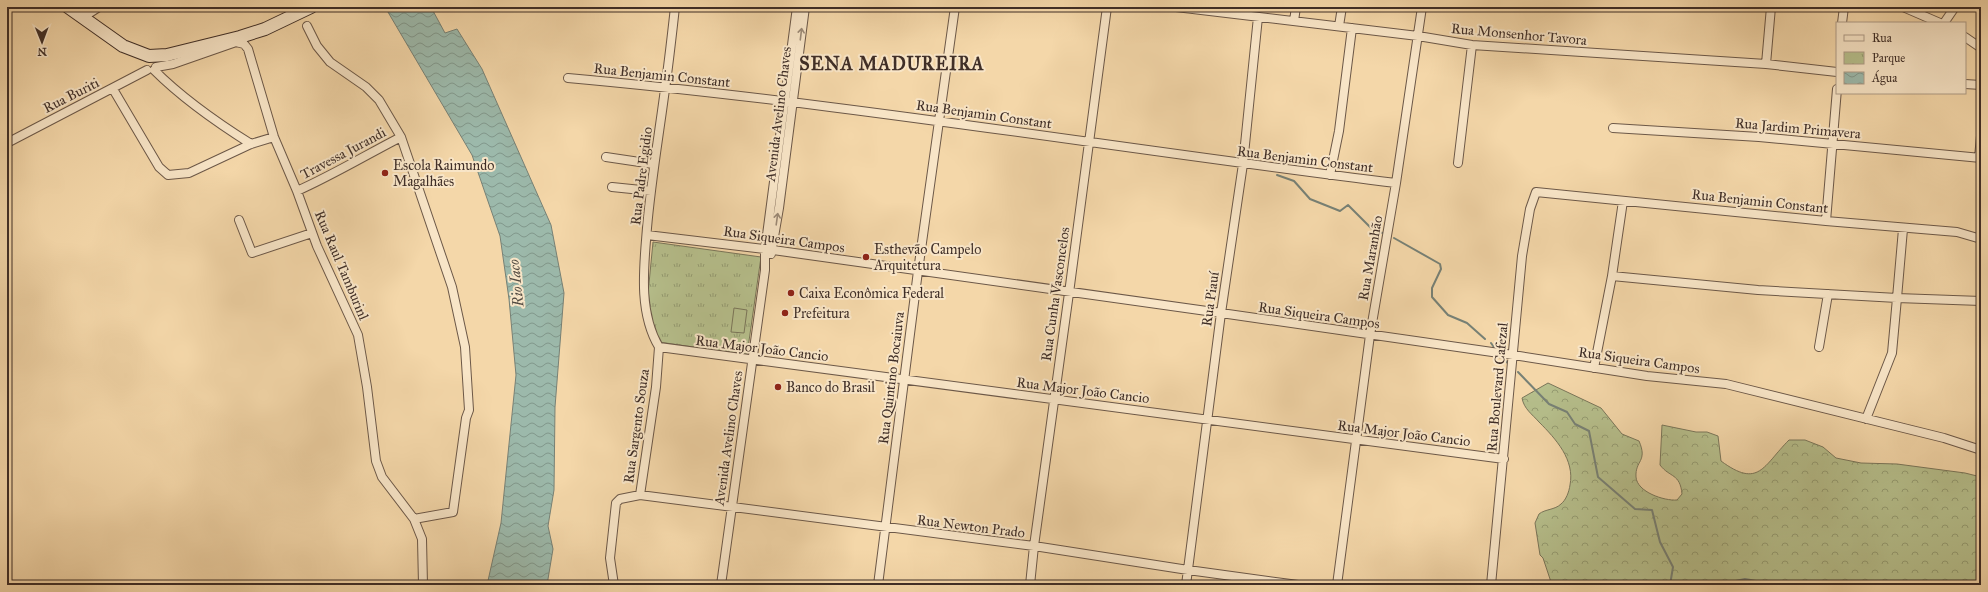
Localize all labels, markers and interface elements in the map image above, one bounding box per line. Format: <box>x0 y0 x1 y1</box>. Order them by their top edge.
street label: Rua Monsenhor Tavora <box>1450 20 1588 49</box>
north arrow <box>22 22 62 62</box>
legend <box>1836 22 1966 94</box>
one-way arrow <box>797 28 805 41</box>
text: Rua <box>1872 31 1893 45</box>
text: N <box>37 45 47 58</box>
street label: Avenida Avelino Chaves <box>762 46 795 183</box>
text: Parque <box>1872 51 1905 66</box>
district label: SENA MADUREIRA <box>799 53 985 75</box>
street label: Rua Benjamin Constant <box>593 60 731 91</box>
text: Água <box>1871 70 1898 86</box>
street label: Rua Buriti <box>40 74 102 117</box>
street label: Rua Benjamin Constant <box>915 97 1053 132</box>
street label: Rua Jardim Primavera <box>1734 115 1862 143</box>
street label: Travessa Jurandi <box>298 124 389 184</box>
street label: Rua Padre Egidio <box>627 126 656 226</box>
street label: Rua Benjamin Constant <box>1236 143 1374 176</box>
place label: Escola Raimundo Magalhães <box>393 157 494 190</box>
marker: Escola Raimundo Magalhães <box>380 168 390 178</box>
street label: Rua Benjamin Constant <box>1691 186 1829 217</box>
street label: Rua Raul Tamburinl <box>311 208 372 323</box>
one-way arrow <box>773 213 781 226</box>
street label: Rua Maranhão <box>1355 214 1386 302</box>
street label: Rua Siqueira Campos <box>722 223 846 257</box>
street label: Rua Cunha Vasconcelos <box>1038 226 1073 362</box>
place label: Esthevão Campelo Arquitetura <box>873 241 981 275</box>
marker: Esthevão Campelo Arquitetura <box>861 252 871 262</box>
water label: Rio Iaco <box>505 258 528 309</box>
street label: Rua Piauí <box>1198 269 1223 328</box>
place label: Caixa Econômica Federal <box>799 285 944 302</box>
marker: Caixa Econômica Federal <box>786 288 796 298</box>
street label: Rua Siqueira Campos <box>1257 299 1381 333</box>
place label: Prefeitura <box>793 305 850 322</box>
marker: Prefeitura <box>780 308 790 318</box>
street label: Rua Quintino Bocaiuva <box>875 311 908 445</box>
street label: Rua Boulevard Cafezal <box>1483 322 1512 452</box>
street label: Rua Major João Cancio <box>694 332 829 366</box>
street label: Rua Siqueira Campos <box>1577 344 1701 378</box>
street label: Rua Sargento Souza <box>620 368 653 484</box>
street label: Avenida Avelino Chaves <box>710 370 746 507</box>
street label: Rua Major João Cancio <box>1015 374 1150 408</box>
place label: Banco do Brasil <box>786 379 875 396</box>
marker: Banco do Brasil <box>773 382 783 392</box>
street label: Rua Major João Cancio <box>1336 417 1471 451</box>
street label: Rua Newton Prado <box>916 511 1026 542</box>

